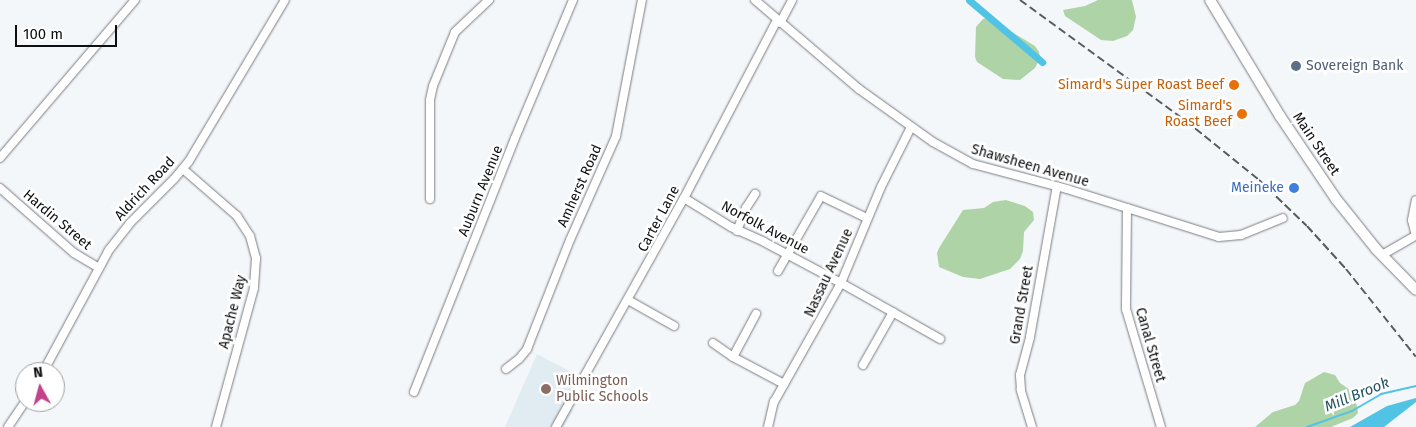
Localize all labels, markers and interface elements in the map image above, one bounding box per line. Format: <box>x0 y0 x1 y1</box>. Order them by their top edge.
scale bar <box>18 15 120 47</box>
text: 100 m <box>23 25 63 43</box>
place label: Sovereign Bank <box>1306 58 1403 74</box>
marker: Sovereign Bank <box>1290 60 1302 72</box>
place label: Simard's Super Roast Beef <box>1058 77 1224 93</box>
marker: Simard's Super Roast Beef <box>1228 79 1240 91</box>
place label: Simard's Roast Beef <box>1164 98 1232 130</box>
marker: Simard's Roast Beef <box>1236 108 1248 120</box>
street label: Main Street <box>1289 109 1343 179</box>
street label: Shawsheen Avenue <box>969 141 1091 191</box>
street label: Amherst Road <box>554 142 606 230</box>
street label: Auburn Avenue <box>455 143 507 239</box>
street label: Aldrich Road <box>111 154 179 224</box>
place label: Meineke <box>1231 180 1284 196</box>
marker: Meineke <box>1288 182 1300 194</box>
street label: Carter Lane <box>635 183 683 255</box>
street label: Hardin Street <box>19 186 95 254</box>
street label: Norfolk Avenue <box>718 198 812 258</box>
street label: Nassau Avenue <box>801 226 857 320</box>
street label: Grand Street <box>1007 264 1037 346</box>
street label: Apache Way <box>216 273 250 351</box>
street label: Canal Street <box>1131 306 1169 384</box>
north arrow <box>15 362 65 412</box>
text: N <box>33 364 44 382</box>
place label: Wilmington Public Schools <box>556 373 648 406</box>
water label: Mill Brook <box>1322 374 1392 416</box>
marker: Wilmington Public Schools <box>540 383 552 395</box>

